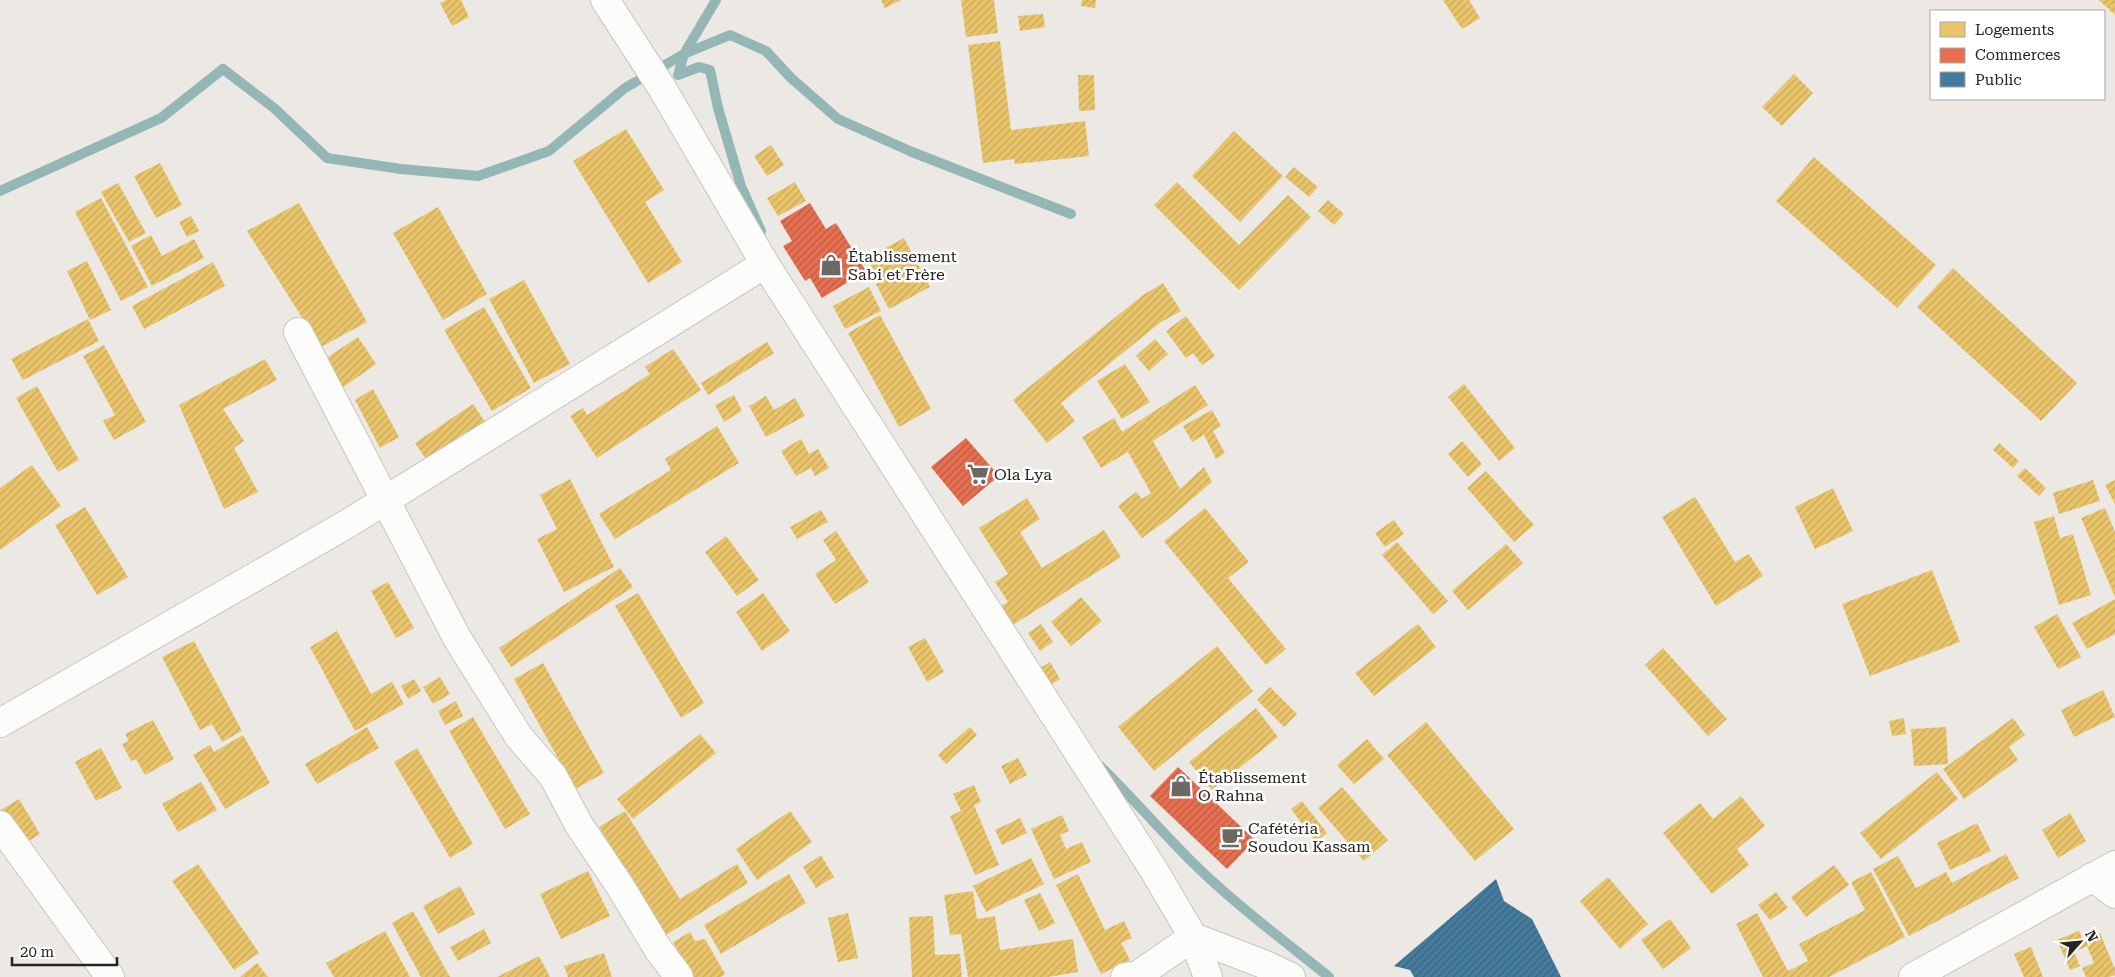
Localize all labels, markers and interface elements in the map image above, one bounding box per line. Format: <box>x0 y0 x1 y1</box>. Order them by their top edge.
legend <box>1930 10 2105 100</box>
text: Logements <box>1975 21 2054 39</box>
text: Commerces <box>1975 46 2060 64</box>
text: Public <box>1975 71 2022 89</box>
place label: Établissement Sabi et Frère <box>848 247 957 284</box>
shop icon: Établissement Sabi et Frère <box>818 252 844 278</box>
supermarket icon: Ola Lya <box>965 461 991 487</box>
place label: Ola Lya <box>994 465 1052 484</box>
place label: Établissement O Rahna <box>1198 768 1307 805</box>
shop icon: Établissement O Rahna <box>1168 773 1194 799</box>
place label: Cafétéria Soudou Kassam <box>1248 819 1371 856</box>
cafe icon: Cafétéria Soudou Kassam <box>1219 824 1245 850</box>
north arrow <box>2055 917 2105 967</box>
text: N <box>2082 928 2101 945</box>
scale bar <box>12 934 118 966</box>
text: 20 m <box>20 943 55 961</box>

